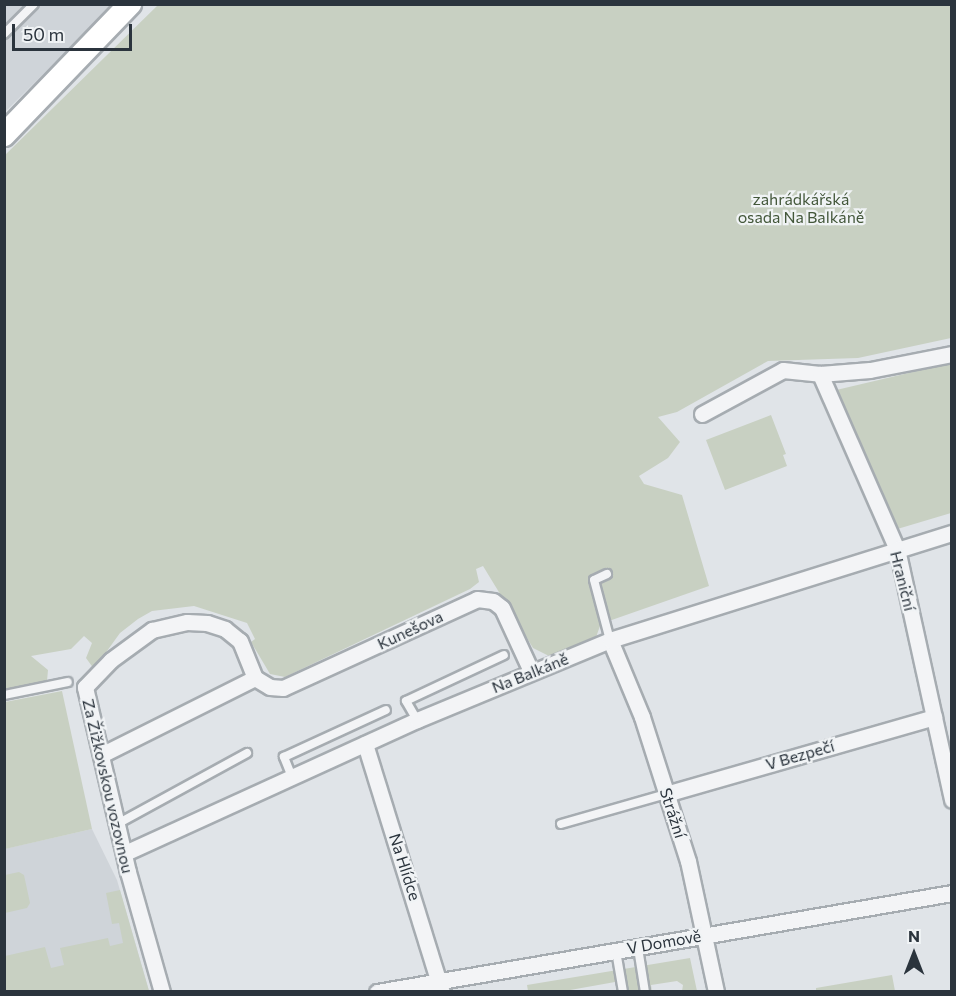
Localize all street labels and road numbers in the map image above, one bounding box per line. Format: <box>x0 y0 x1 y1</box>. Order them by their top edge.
street label: Hraniční <box>886 549 920 613</box>
street label: Kunešova <box>374 606 446 654</box>
street label: Na Balkáně <box>489 649 571 697</box>
street label: Za Žižkovskou vozovnou <box>79 697 137 875</box>
street label: V Bezpečí <box>763 736 837 774</box>
street label: Strážní <box>656 786 690 840</box>
street label: Na Hlídce <box>385 831 425 903</box>
street label: V Domově <box>625 926 703 958</box>

